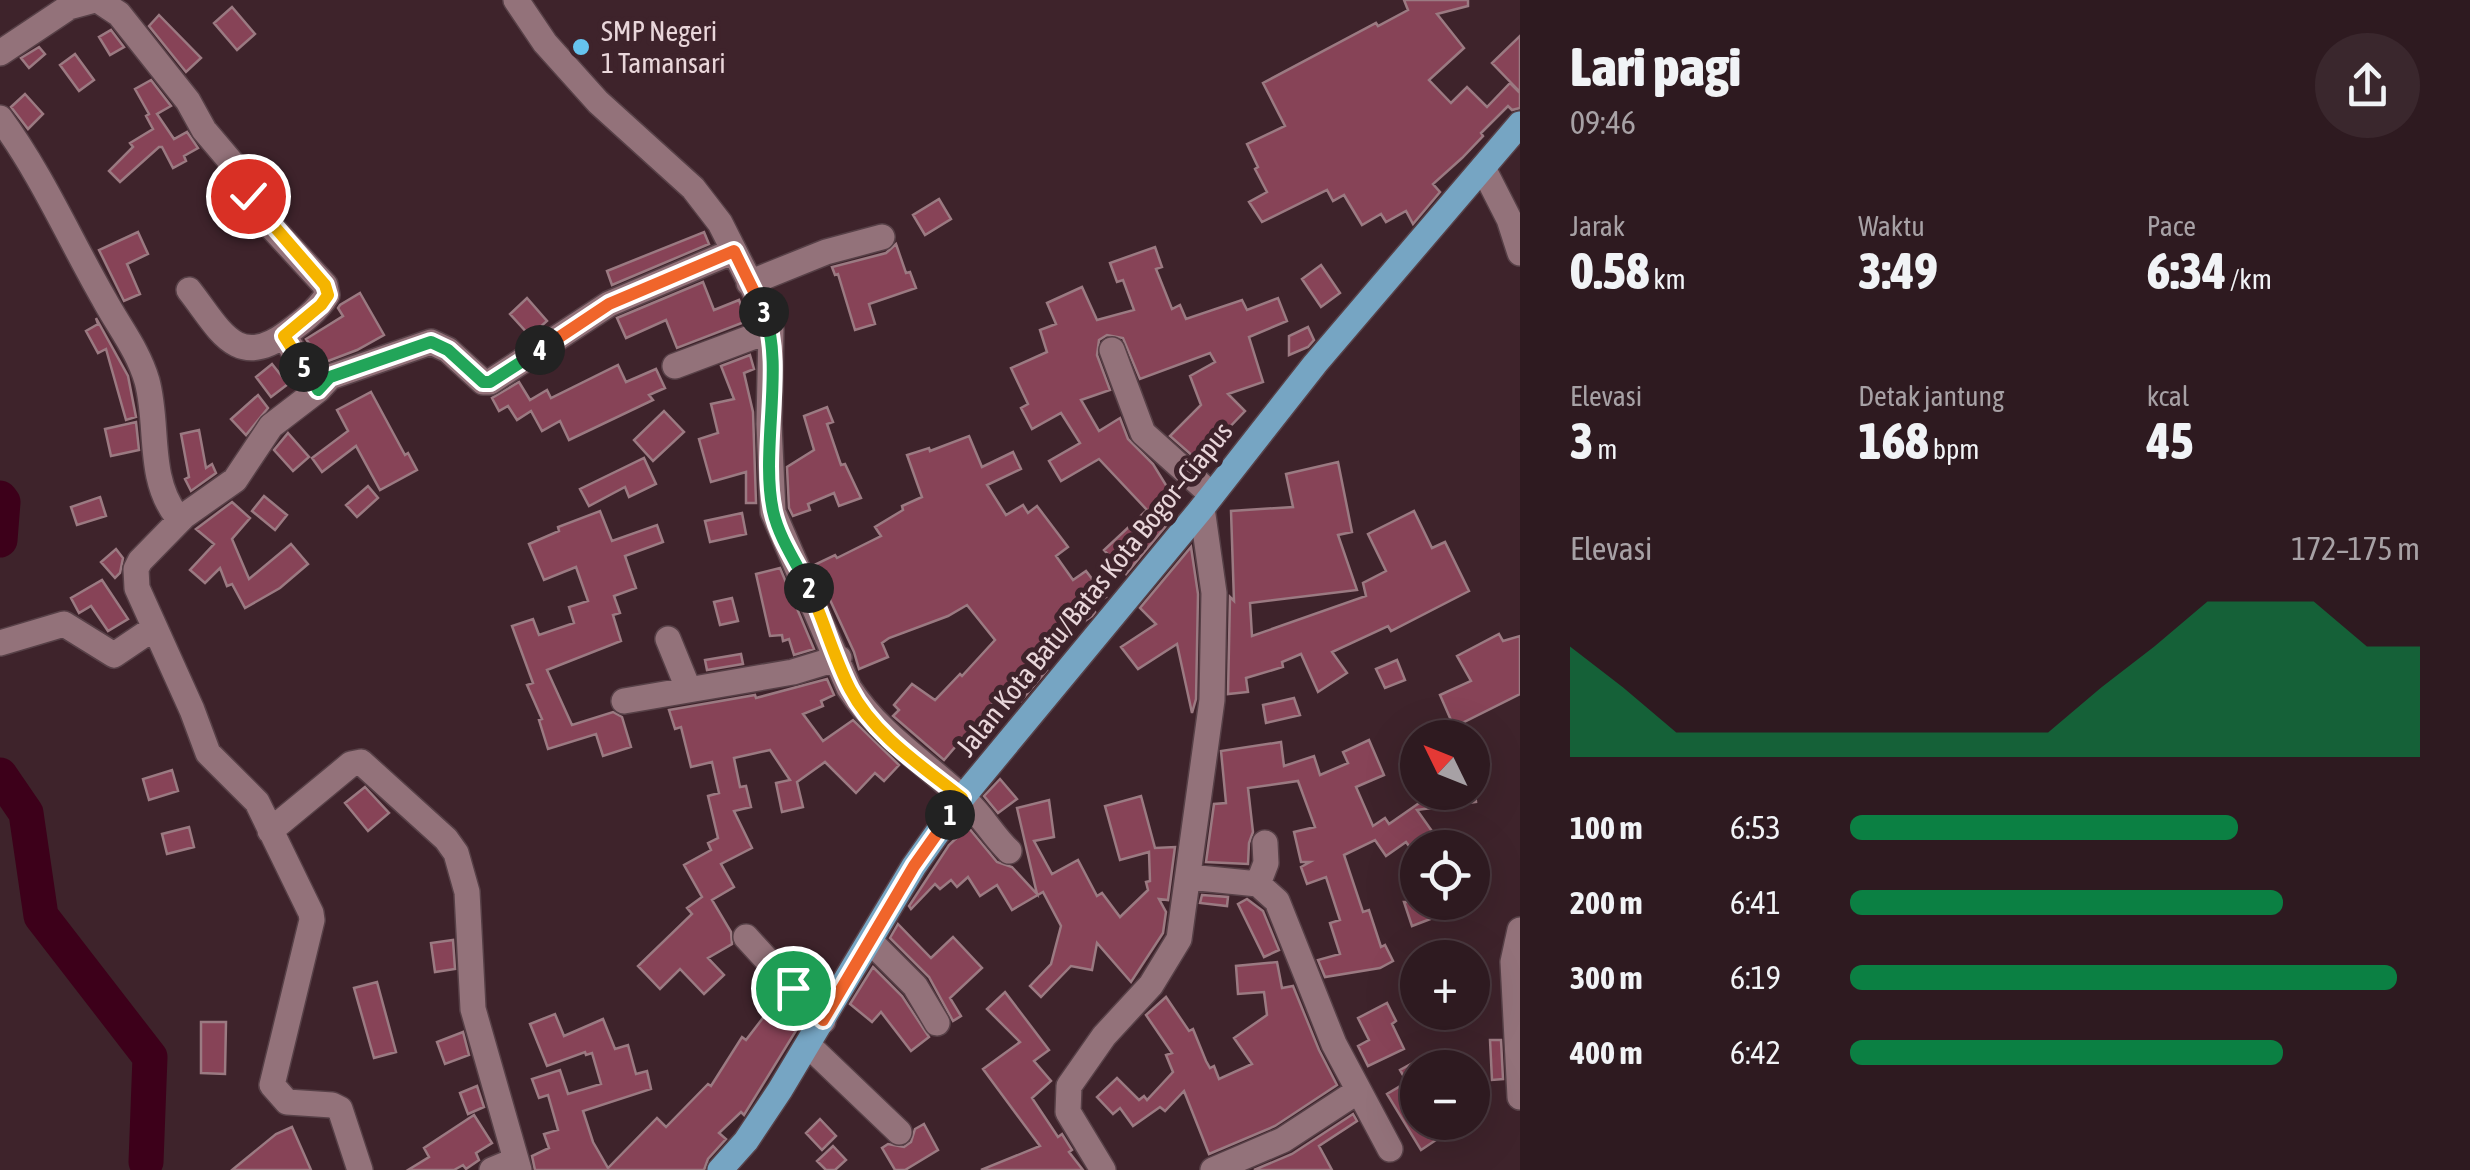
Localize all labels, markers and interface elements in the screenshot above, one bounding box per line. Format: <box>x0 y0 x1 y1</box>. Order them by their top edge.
place label: SMP Negeri 1 Tamansari <box>601 15 726 79</box>
button: share <box>2315 33 2420 138</box>
text: Lari pagi <box>1570 35 1741 98</box>
marker: SMP Negeri 1 Tamansari <box>570 36 592 58</box>
text: 09:46 <box>1570 104 1636 141</box>
pin <box>206 154 291 239</box>
icon: check <box>221 169 276 224</box>
text: Jarak <box>1570 210 1625 242</box>
text: Waktu <box>1858 210 1925 242</box>
text: Pace <box>2147 210 2196 242</box>
text: 0.58 <box>1570 242 1649 300</box>
text: 3:49 <box>1858 242 1938 300</box>
text: 6:34 <box>2147 242 2226 300</box>
text: km <box>1649 263 1686 295</box>
text: /km <box>2226 263 2272 295</box>
pin: 3 <box>739 287 789 337</box>
text: 3 <box>757 296 771 328</box>
pin: 4 <box>515 325 565 375</box>
text: 4 <box>533 334 547 366</box>
pin: 5 <box>279 342 329 392</box>
text: 5 <box>297 351 311 383</box>
text: Elevasi <box>1570 380 1642 412</box>
text: Detak jantung <box>1858 380 2004 412</box>
text: kcal <box>2147 380 2189 412</box>
text: 3 <box>1570 412 1594 470</box>
text: 168 <box>1858 412 1929 470</box>
text: 45 <box>2147 412 2194 470</box>
street label: Jalan Kota Batu/Batas Kota Bogor–Ciapus <box>949 416 1239 762</box>
text: m <box>1594 433 1618 465</box>
text: bpm <box>1929 433 1979 465</box>
text: Elevasi <box>1570 530 1652 567</box>
text: 172–175 m <box>2291 530 2420 567</box>
pin: 2 <box>784 563 834 613</box>
text: 2 <box>802 572 816 604</box>
north arrow <box>1400 720 1490 810</box>
map controls <box>1400 720 1490 1140</box>
pin: 1 <box>925 790 975 840</box>
text: 1 <box>943 799 957 831</box>
text: 100 m <box>1570 809 1643 846</box>
text: 6:53 <box>1730 809 1781 846</box>
button: locate <box>1400 830 1490 920</box>
text: 200 m <box>1570 884 1643 921</box>
text: 6:41 <box>1730 884 1781 921</box>
button: + <box>1400 940 1490 1030</box>
pin <box>751 946 836 1031</box>
text: 300 m <box>1570 959 1643 996</box>
text: 6:19 <box>1730 959 1781 996</box>
icon: arrive <box>766 961 821 1016</box>
text: 400 m <box>1570 1034 1643 1071</box>
text: 6:42 <box>1730 1034 1781 1071</box>
button: − <box>1400 1050 1490 1140</box>

